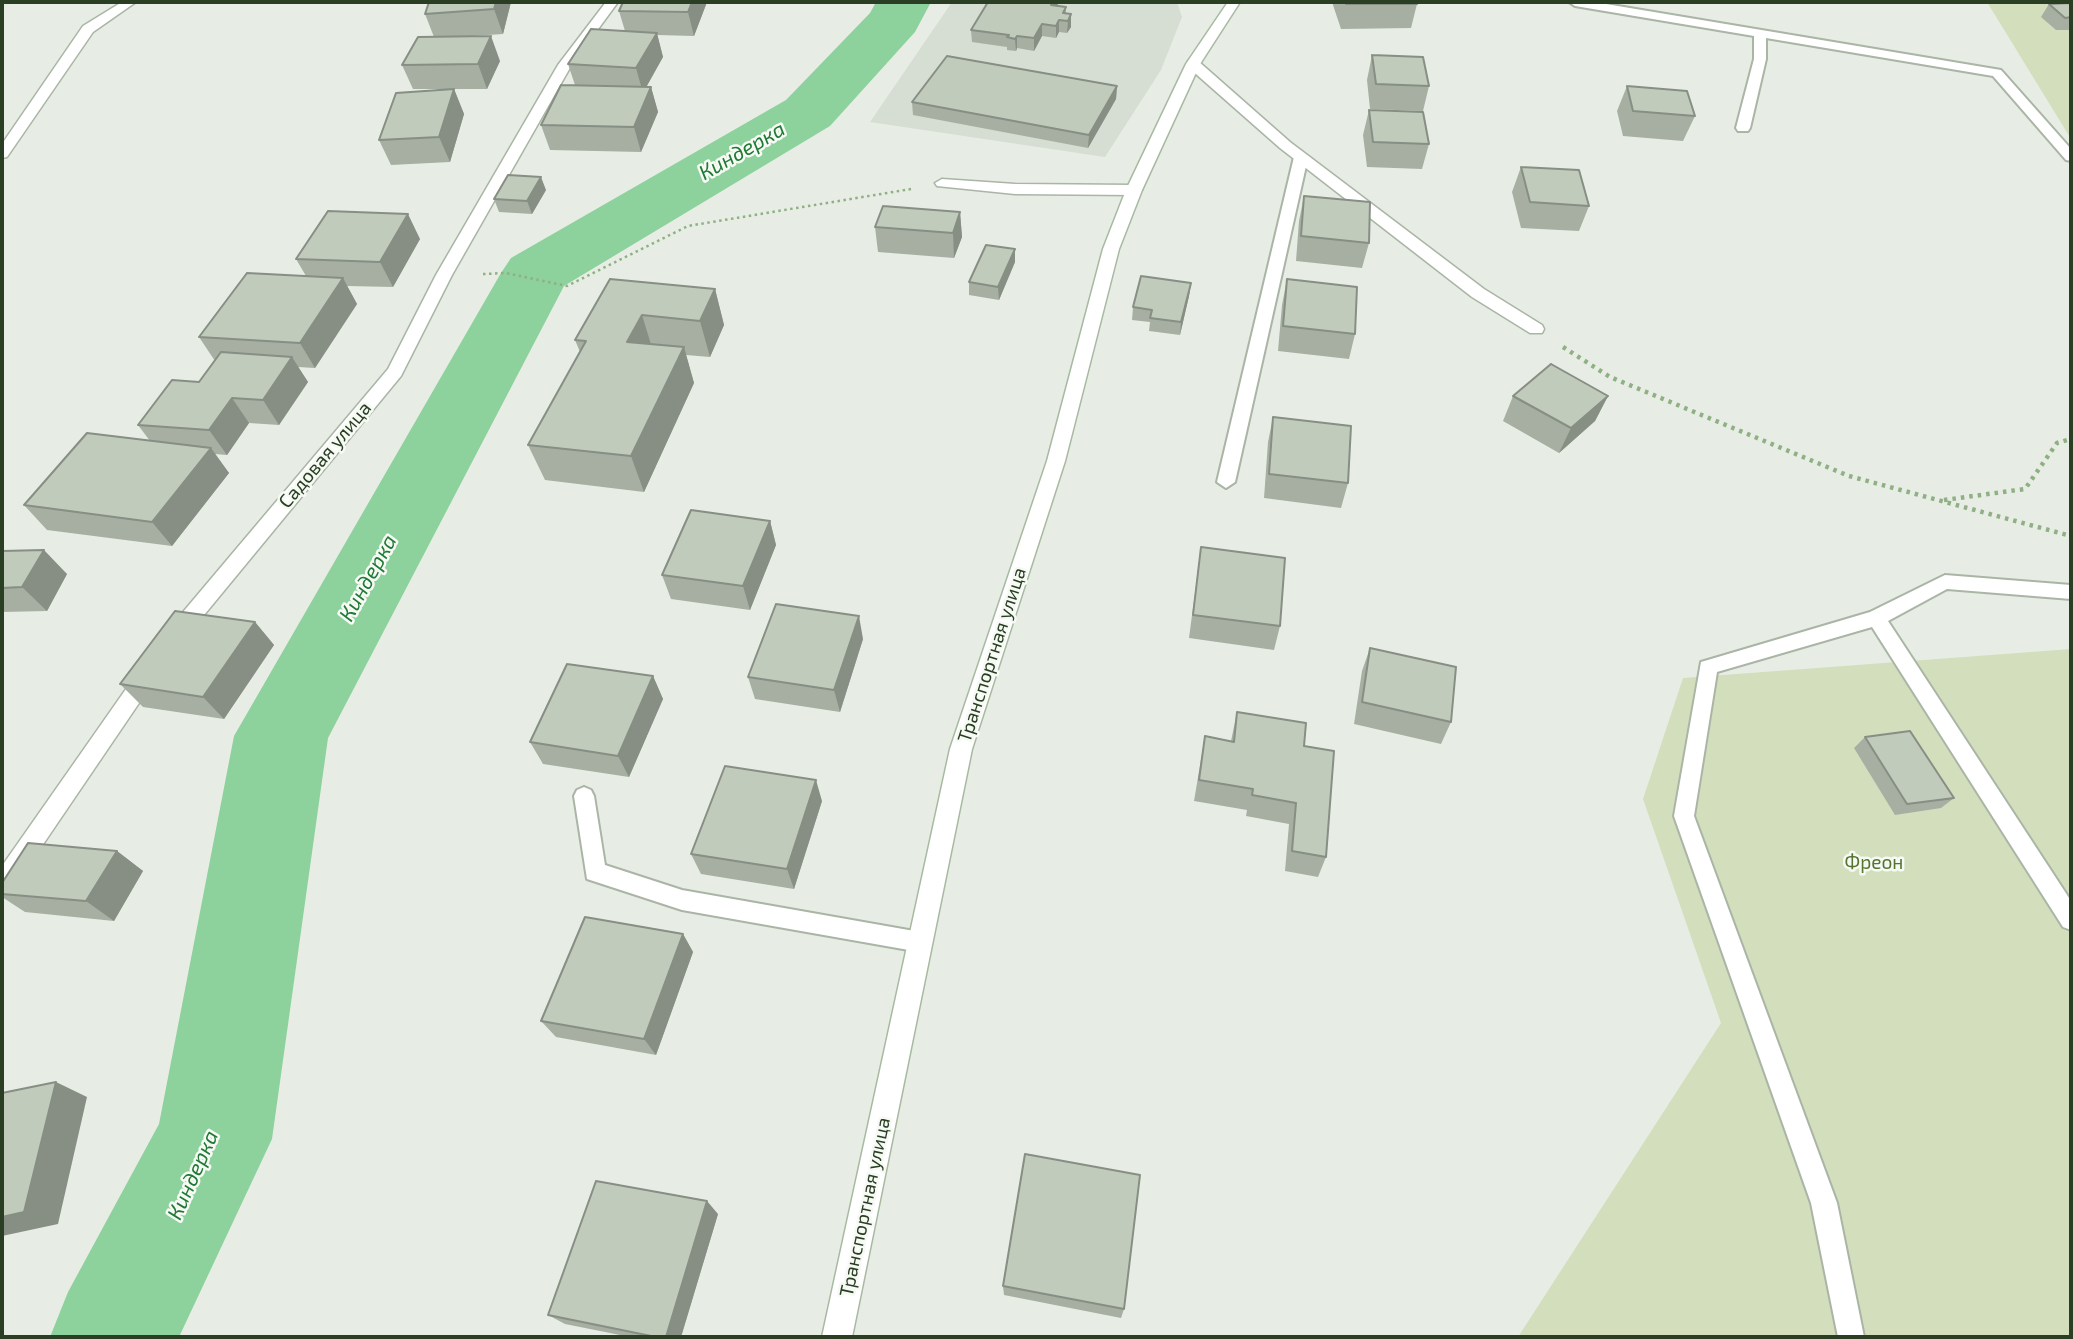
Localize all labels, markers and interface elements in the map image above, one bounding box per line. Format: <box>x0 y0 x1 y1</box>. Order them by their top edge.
water label: Киндерка <box>695 116 789 186</box>
street label: Садовая улица <box>274 397 376 513</box>
water label: Киндерка <box>334 530 402 626</box>
street label: Транспортная улица <box>953 565 1031 745</box>
park label: Фреон <box>1845 852 1903 874</box>
street label: Транспортная улица <box>835 1115 895 1299</box>
water label: Киндерка <box>162 1126 224 1224</box>

